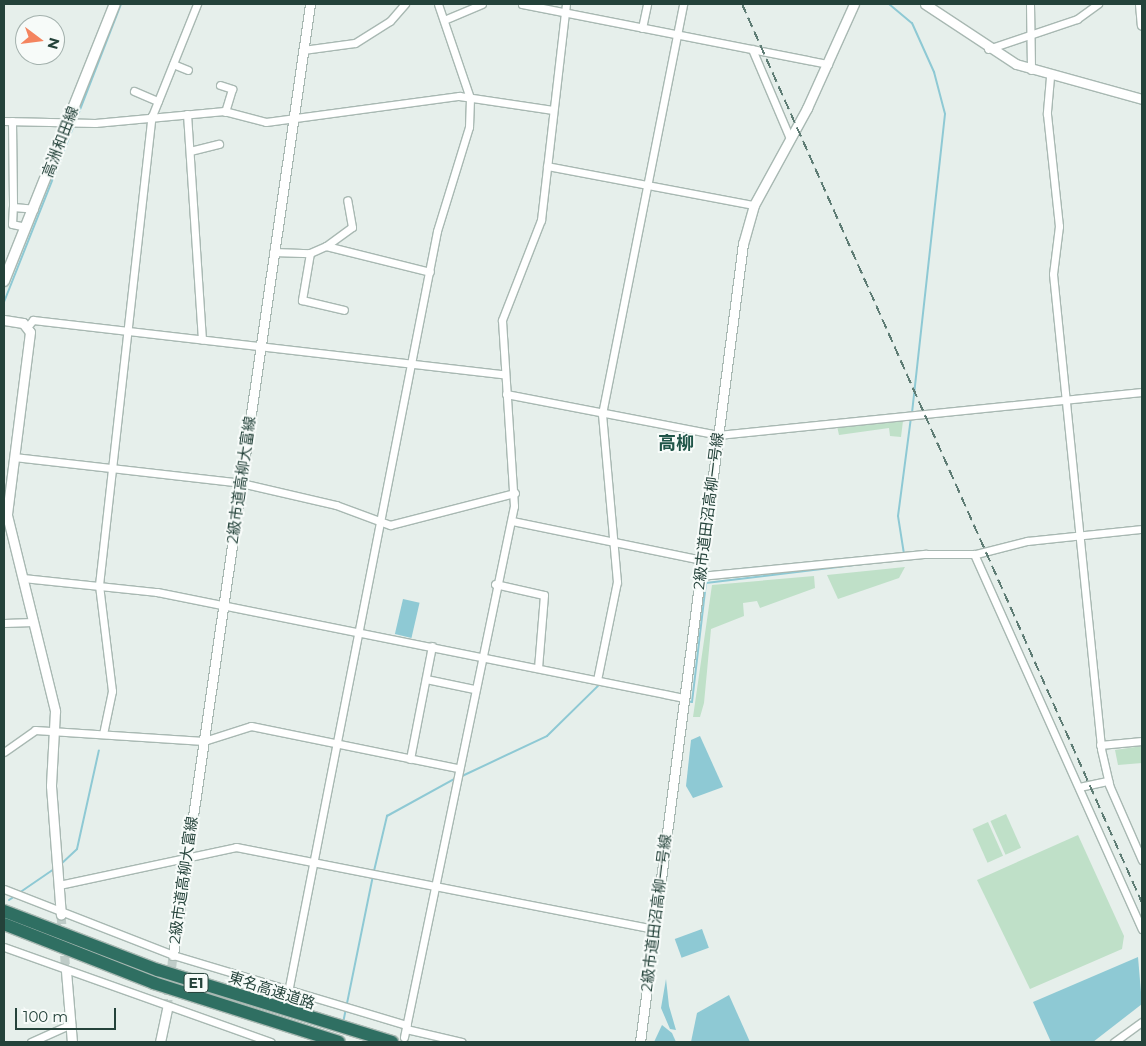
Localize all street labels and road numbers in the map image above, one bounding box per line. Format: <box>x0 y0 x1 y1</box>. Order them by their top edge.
street label: 高洲和田線 <box>38 104 82 180</box>
street label: 2級市道高柳大富線 <box>223 415 259 545</box>
street label: 2級市道田沼高柳一号線 <box>689 431 727 591</box>
street label: 2級市道高柳大富線 <box>165 815 201 945</box>
street label: 2級市道田沼高柳一号線 <box>637 833 675 993</box>
street label: 東名高速道路 <box>226 968 318 1012</box>
road number: E1 <box>184 971 208 994</box>

